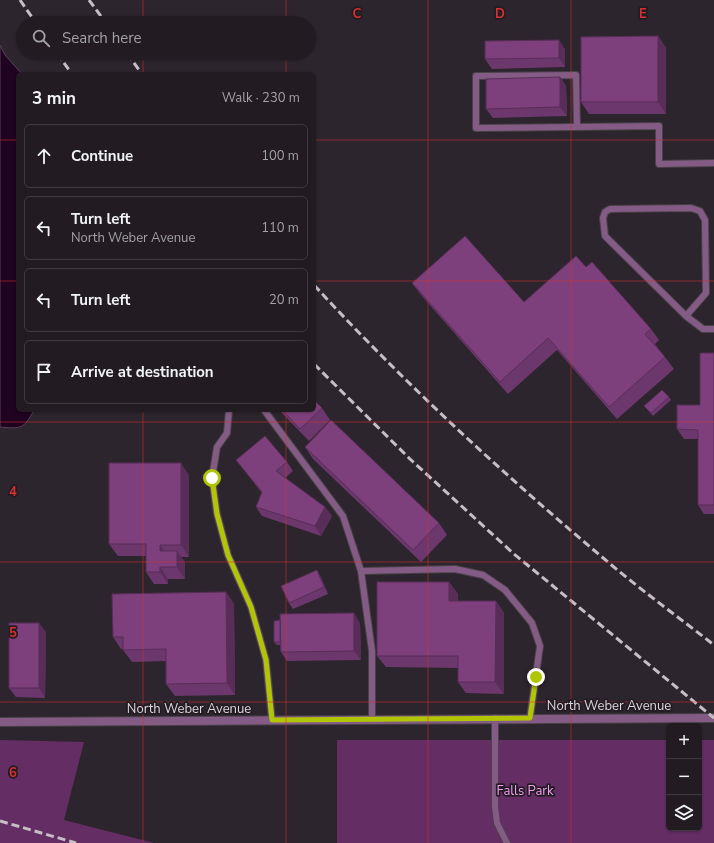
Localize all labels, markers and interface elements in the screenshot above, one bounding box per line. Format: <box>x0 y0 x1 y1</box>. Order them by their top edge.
text: C <box>353 5 362 23</box>
text: D <box>495 5 505 23</box>
text: E <box>639 5 647 23</box>
search box <box>16 16 316 60</box>
icon: search <box>30 27 52 49</box>
text: Search here <box>62 28 142 48</box>
text: 3 min <box>32 87 76 110</box>
text: Walk · 230 m <box>222 89 300 107</box>
icon: ahead <box>33 145 55 167</box>
text: Continue <box>71 146 133 166</box>
text: 100 m <box>261 147 299 165</box>
text: Turn left <box>71 209 130 229</box>
icon: left <box>33 217 55 239</box>
text: 110 m <box>261 219 299 237</box>
text: North Weber Avenue <box>71 229 195 247</box>
icon: left <box>33 289 55 311</box>
text: Turn left <box>71 290 130 310</box>
text: 20 m <box>269 291 299 309</box>
icon: arrive <box>33 361 55 383</box>
text: Arrive at destination <box>71 362 214 382</box>
route start <box>203 469 221 487</box>
text: 4 <box>9 483 17 501</box>
text: 5 <box>9 624 17 642</box>
route end <box>527 668 545 686</box>
street label: North Weber Avenue <box>547 697 671 715</box>
street label: North Weber Avenue <box>127 700 251 718</box>
map controls <box>666 723 702 831</box>
button: + <box>666 723 702 759</box>
button: − <box>666 759 702 795</box>
text: 6 <box>9 764 17 782</box>
park label: Falls Park <box>497 782 554 800</box>
button: layers <box>666 795 702 831</box>

